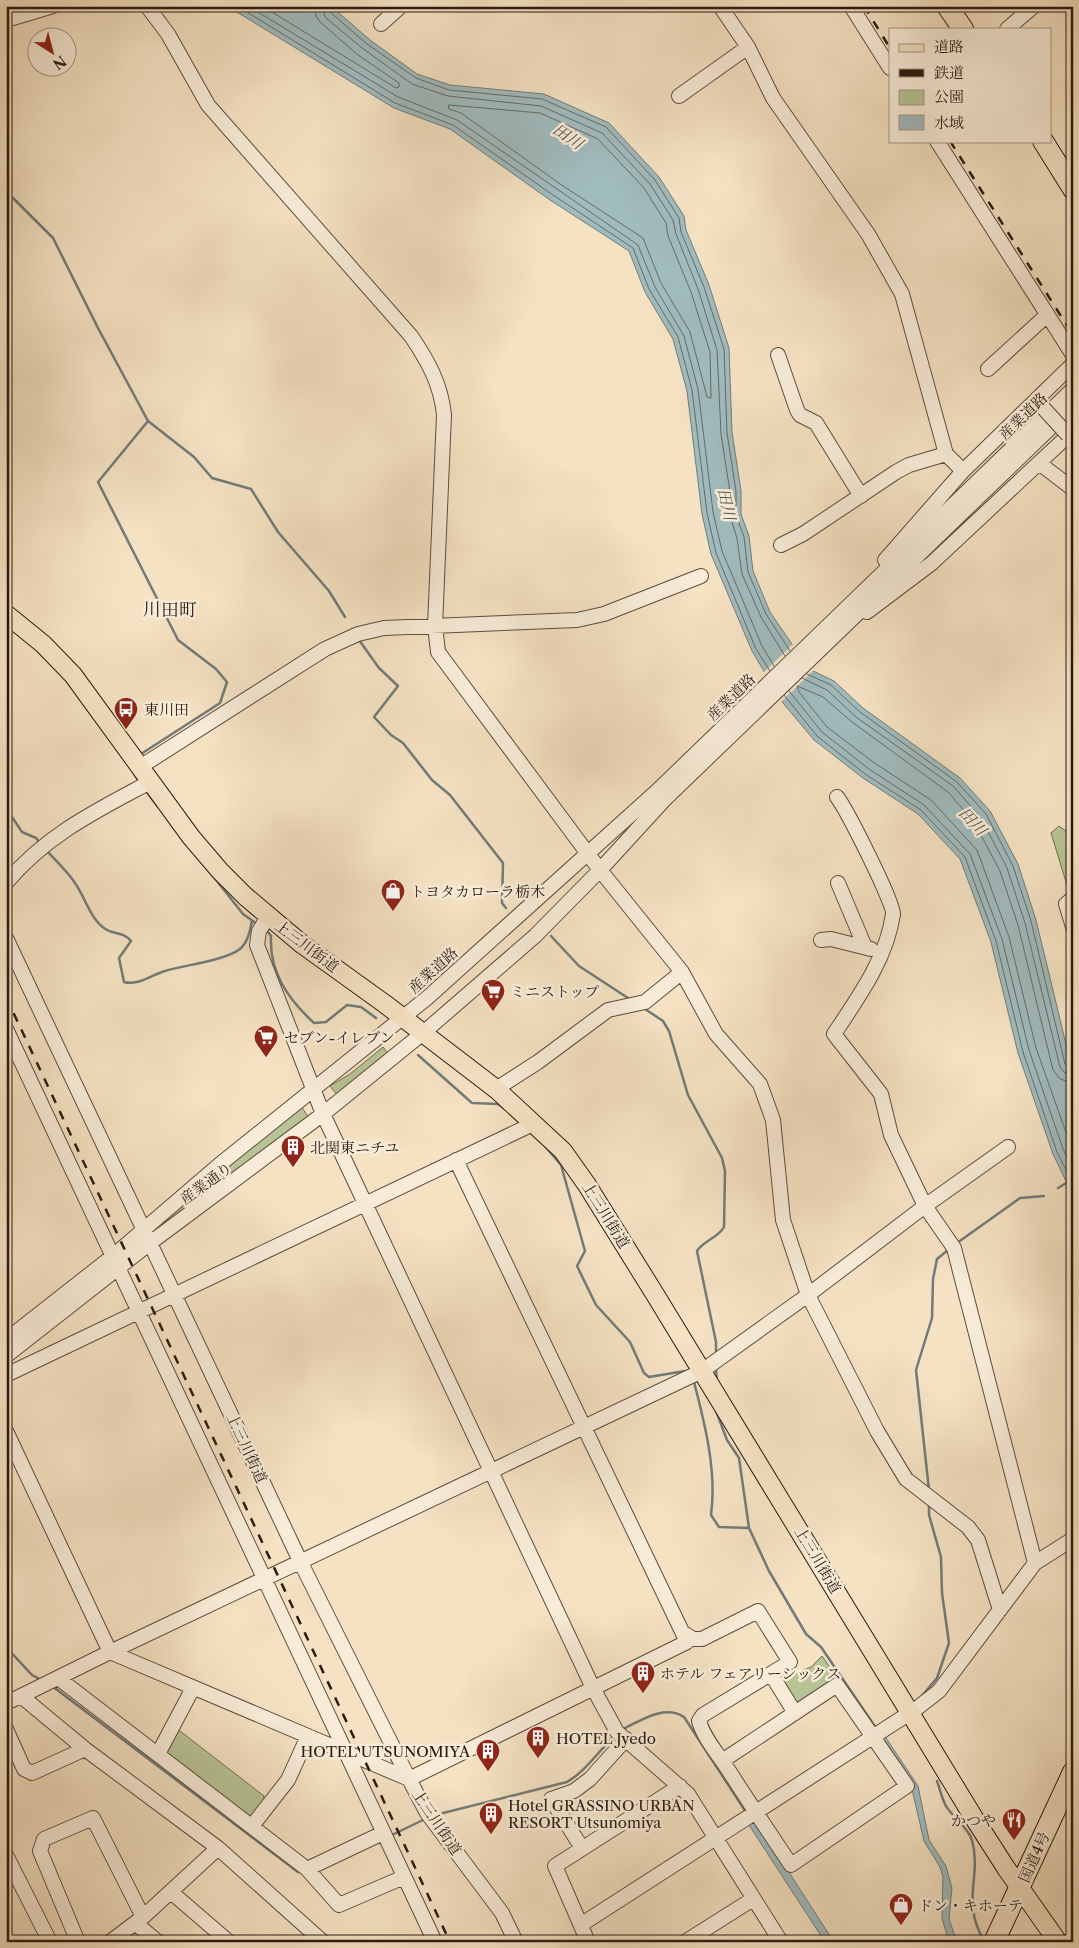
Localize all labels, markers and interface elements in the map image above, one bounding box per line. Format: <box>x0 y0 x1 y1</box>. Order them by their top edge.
north arrow <box>28 28 78 78</box>
legend <box>889 28 1052 142</box>
text: 道路 <box>934 37 964 56</box>
text: N <box>49 52 70 73</box>
text: 鉄道 <box>934 63 964 82</box>
text: 公園 <box>934 87 964 106</box>
text: 水域 <box>934 113 964 132</box>
water label: 田川 <box>549 119 589 154</box>
street label: 産業道路 <box>995 388 1051 444</box>
water label: 田川 <box>714 486 741 524</box>
district label: 川田町 <box>143 599 197 621</box>
street label: 産業道路 <box>703 669 759 725</box>
bus stop icon: 東川田 <box>113 696 139 730</box>
place label: 東川田 <box>144 700 189 719</box>
water label: 田川 <box>955 802 993 841</box>
shop icon: トヨタカローラ栃木 <box>380 878 406 912</box>
place label: トヨタカローラ栃木 <box>410 882 545 901</box>
street label: 上三川街道 <box>271 916 343 976</box>
street label: 産業道路 <box>404 943 462 997</box>
supermarket icon: ミニストップ <box>480 978 506 1012</box>
place label: ミニストップ <box>510 982 600 1001</box>
supermarket icon: セブン-イレブン <box>253 1024 279 1058</box>
place label: セブン-イレブン <box>284 1028 395 1047</box>
building icon: 北関東ニチユ <box>280 1134 306 1168</box>
place label: 北関東ニチユ <box>310 1138 399 1157</box>
street label: 産業通り <box>176 1158 236 1208</box>
street label: 上三川街道 <box>578 1178 634 1252</box>
street label: 上三川街道 <box>223 1410 271 1486</box>
street label: 上三川街道 <box>791 1523 845 1597</box>
building icon: ホテル フェアリーシックス <box>630 1660 656 1694</box>
place label: ホテル フェアリーシックス <box>660 1664 841 1683</box>
building icon: HOTEL Jyedo <box>525 1725 551 1759</box>
place label: HOTEL Jyedo <box>556 1729 656 1748</box>
building icon: HOTEL UTSUNOMIYA <box>475 1738 501 1772</box>
place label: HOTEL UTSUNOMIYA <box>300 1742 471 1761</box>
street label: 上三川街道 <box>408 1786 466 1858</box>
place label: Hotel GRASSINO URBAN RESORT Utsunomiya <box>508 1796 695 1832</box>
building icon: Hotel GRASSINO URBAN RESORT Utsunomiya <box>478 1801 504 1835</box>
restaurant icon: かつや <box>1001 1807 1027 1841</box>
place label: かつや <box>951 1811 996 1830</box>
street label: 国道4号 <box>1014 1829 1054 1885</box>
shop icon: ドン・キホーテ <box>888 1892 914 1926</box>
place label: ドン・キホーテ <box>918 1896 1023 1915</box>

